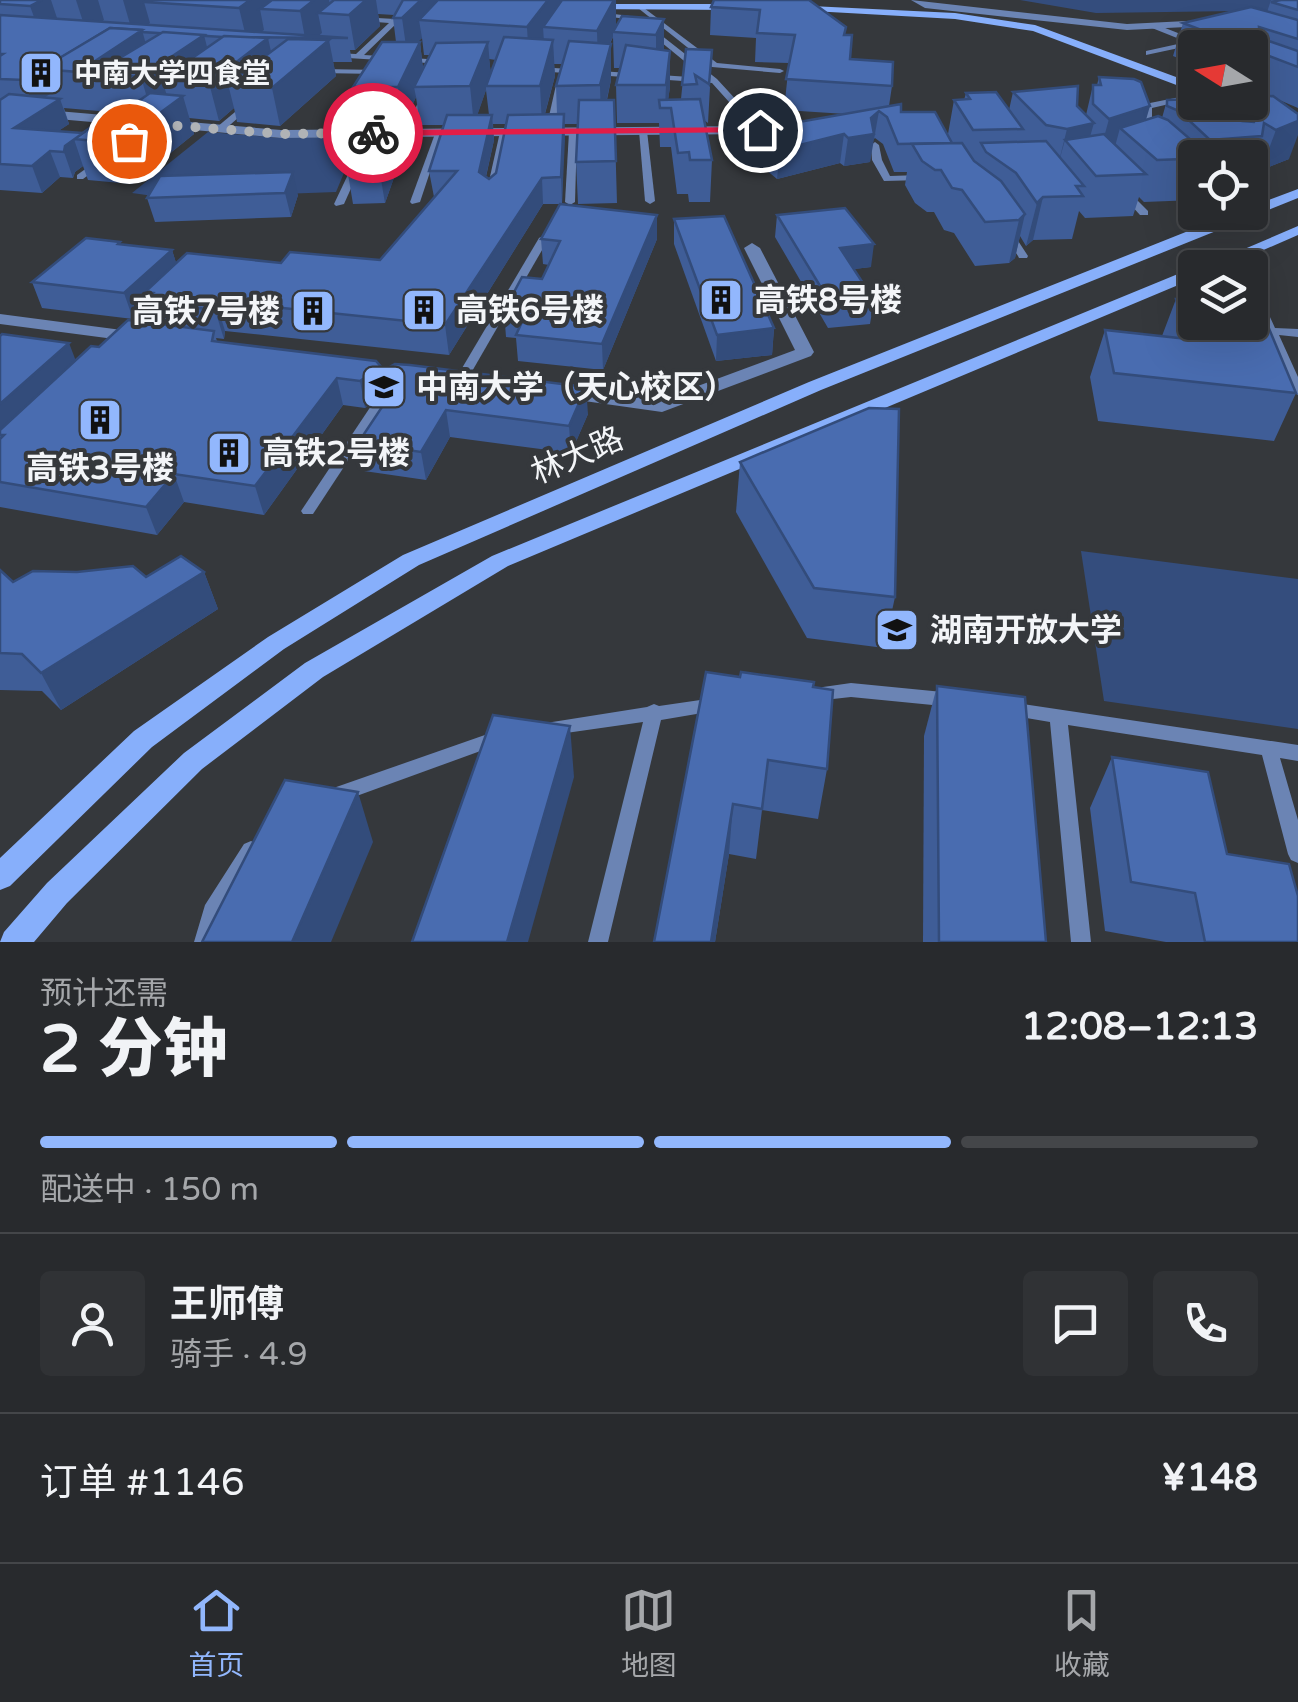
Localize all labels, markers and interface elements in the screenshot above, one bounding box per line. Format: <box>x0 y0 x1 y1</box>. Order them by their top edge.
north arrow <box>1178 30 1268 120</box>
map controls <box>1178 30 1268 340</box>
building icon: 中南大学四食堂 <box>18 50 64 96</box>
place label: 中南大学四食堂 <box>74 57 270 91</box>
courier <box>323 83 423 183</box>
pin <box>718 88 803 173</box>
pin <box>87 99 172 184</box>
icon: home <box>733 103 788 158</box>
icon: bike <box>346 106 401 161</box>
icon: bag <box>102 114 157 169</box>
button: locate <box>1178 140 1268 230</box>
button: layers <box>1178 250 1268 340</box>
building icon: 高铁8号楼 <box>698 277 744 323</box>
place label: 高铁8号楼 <box>754 282 902 320</box>
building icon: 高铁6号楼 <box>401 287 447 333</box>
building icon: 高铁7号楼 <box>290 288 336 334</box>
place label: 高铁6号楼 <box>456 292 604 330</box>
place label: 高铁7号楼 <box>132 293 280 331</box>
school or university icon: 中南大学（天心校区） <box>361 364 407 410</box>
place label: 中南大学（天心校区） <box>416 369 736 407</box>
building icon: 高铁3号楼 <box>77 397 123 443</box>
street label: 林大路 <box>526 420 629 492</box>
building icon: 高铁2号楼 <box>206 430 252 476</box>
place label: 高铁2号楼 <box>262 435 410 473</box>
place label: 高铁3号楼 <box>26 450 174 488</box>
school or university icon: 湖南开放大学 <box>874 607 920 653</box>
place label: 湖南开放大学 <box>930 612 1122 650</box>
text: 预计还需 <box>40 975 168 1013</box>
text: 12:08–12:13 <box>1021 1004 1258 1050</box>
text: 2 分钟 <box>40 1011 228 1090</box>
text: 配送中 · 150 m <box>40 1171 259 1209</box>
button: person <box>40 1271 145 1376</box>
button: chat <box>1023 1271 1128 1376</box>
button: phone <box>1153 1271 1258 1376</box>
text: 王师傅 <box>170 1282 284 1328</box>
text: 骑手 · 4.9 <box>170 1336 307 1374</box>
text: ¥148 <box>1161 1455 1258 1501</box>
text: 订单 #1146 <box>40 1460 245 1506</box>
tab: 首页 <box>188 1583 244 1683</box>
tab: 地图 <box>621 1583 677 1683</box>
tab: 收藏 <box>1054 1583 1110 1683</box>

